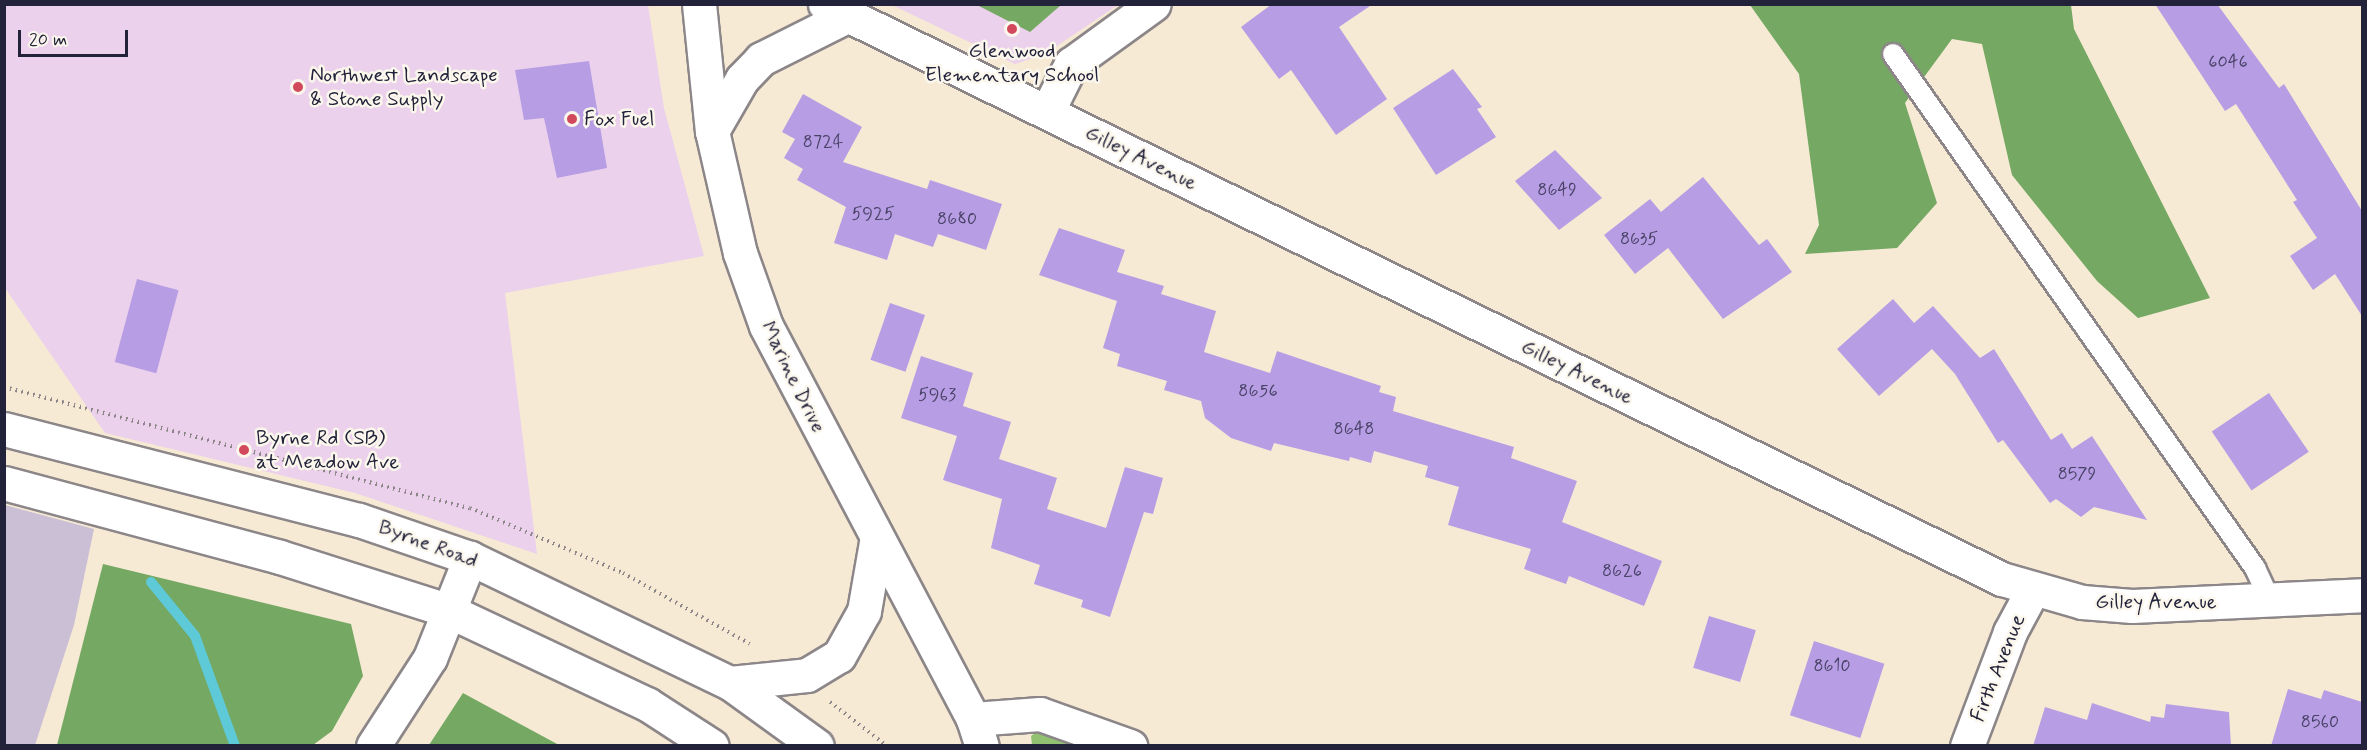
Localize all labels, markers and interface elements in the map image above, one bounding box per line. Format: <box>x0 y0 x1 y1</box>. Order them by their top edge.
scale bar <box>21 18 130 56</box>
marker: Glenwood Elementary School <box>1005 22 1019 36</box>
text: 20 m <box>29 28 67 52</box>
place label: Glenwood Elementary School <box>925 38 1099 88</box>
house number: 6046 <box>2208 51 2248 73</box>
place label: Northwest Landscape & Stone Supply <box>310 62 498 112</box>
marker: Northwest Landscape & Stone Supply <box>291 80 305 94</box>
place label: Fox Fuel <box>584 106 656 132</box>
marker: Fox Fuel <box>565 112 579 126</box>
street label: Gilley Avenue <box>1082 120 1200 196</box>
house number: 8724 <box>803 131 843 153</box>
house number: 8649 <box>1537 179 1577 201</box>
house number: 5925 <box>851 203 895 225</box>
house number: 8680 <box>937 208 977 230</box>
house number: 8635 <box>1620 228 1658 250</box>
street label: Marine Drive <box>755 317 831 437</box>
street label: Gilley Avenue <box>1518 334 1636 410</box>
house number: 8656 <box>1238 380 1278 402</box>
house number: 5963 <box>918 384 956 406</box>
house number: 8648 <box>1334 418 1374 440</box>
place label: Byrne Rd (SB) at Meadow Ave <box>256 425 396 475</box>
marker: Byrne Rd (SB) at Meadow Ave <box>237 443 251 457</box>
house number: 8579 <box>2058 463 2096 485</box>
street label: Byrne Road <box>376 515 480 573</box>
house number: 8626 <box>1602 560 1642 582</box>
street label: Gilley Avenue <box>2096 589 2216 615</box>
street label: Firth Avenue <box>1965 611 2031 725</box>
house number: 8610 <box>1813 655 1851 677</box>
house number: 8560 <box>2301 711 2339 733</box>

